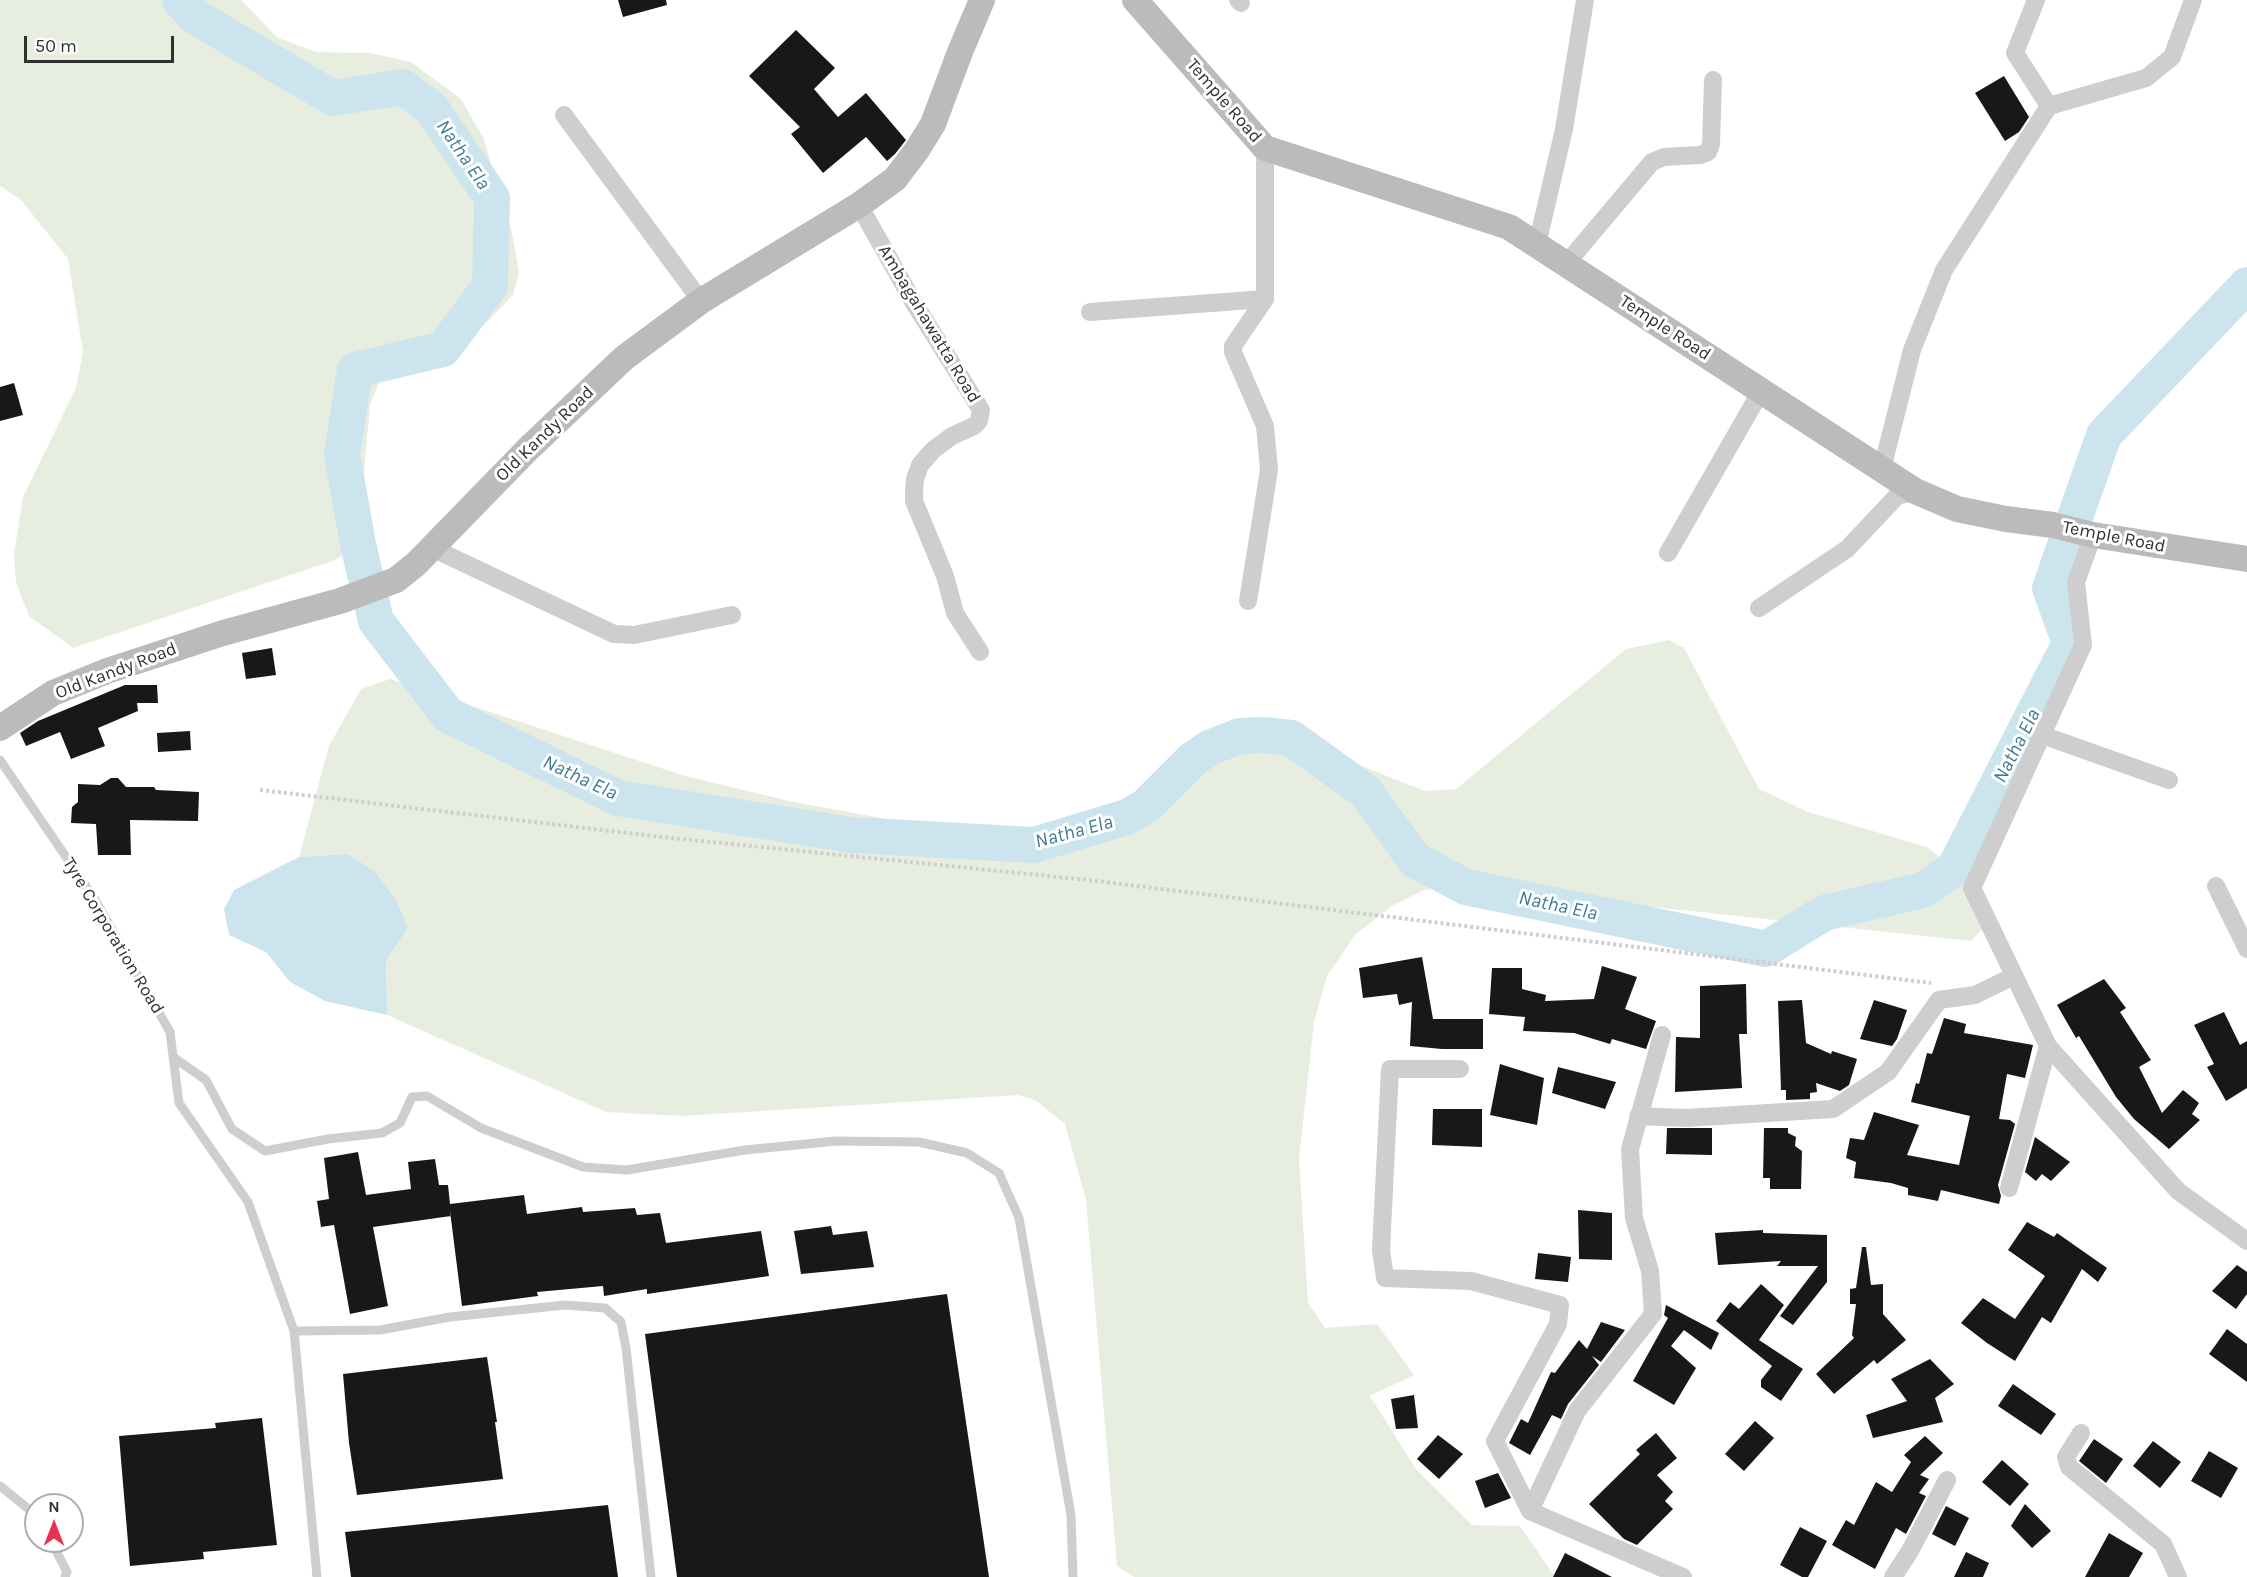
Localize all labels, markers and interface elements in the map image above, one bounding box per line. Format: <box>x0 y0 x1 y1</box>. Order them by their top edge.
scale bar <box>27 24 177 62</box>
text: 50 m <box>35 35 77 57</box>
street label: Temple Road <box>1182 55 1266 147</box>
water label: Natha Ela <box>431 115 495 195</box>
street label: Ambagahawatta Road <box>873 241 985 407</box>
street label: Temple Road <box>1615 291 1715 365</box>
street label: Old Kandy Road <box>491 382 599 486</box>
street label: Temple Road <box>2061 516 2167 558</box>
street label: Old Kandy Road <box>52 638 180 704</box>
water label: Natha Ela <box>1988 705 2046 787</box>
water label: Natha Ela <box>539 750 621 806</box>
water label: Natha Ela <box>1032 810 1116 854</box>
street label: Tyre Corporation Road <box>58 854 168 1018</box>
water label: Natha Ela <box>1517 886 1599 926</box>
north arrow <box>24 1493 84 1553</box>
text: N <box>48 1497 60 1516</box>

